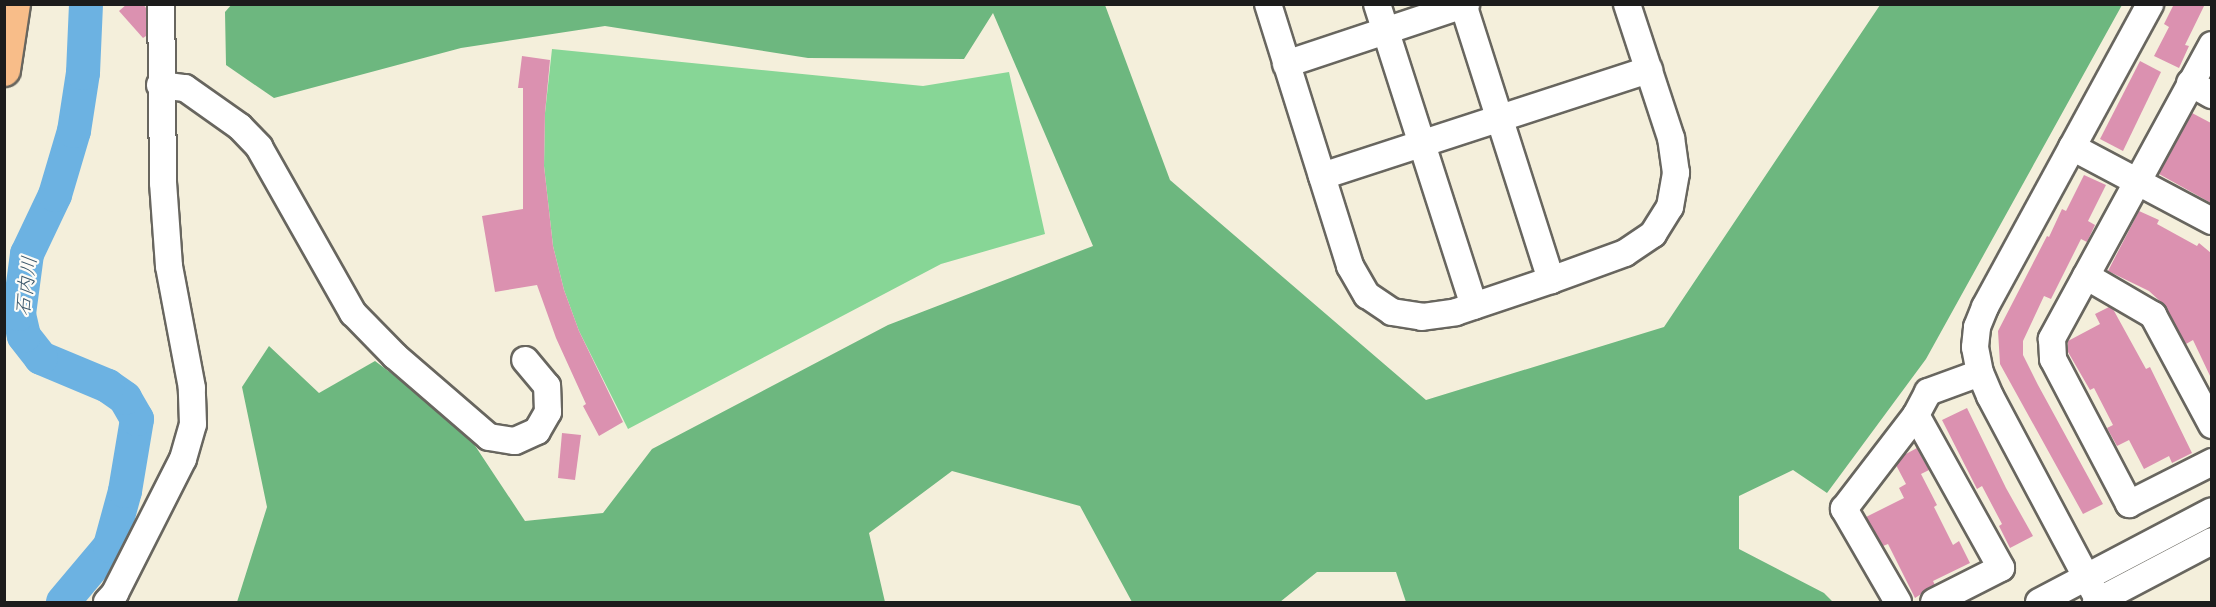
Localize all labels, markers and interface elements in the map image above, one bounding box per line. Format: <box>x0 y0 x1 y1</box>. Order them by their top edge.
water label: 石内川 <box>10 255 42 317</box>

